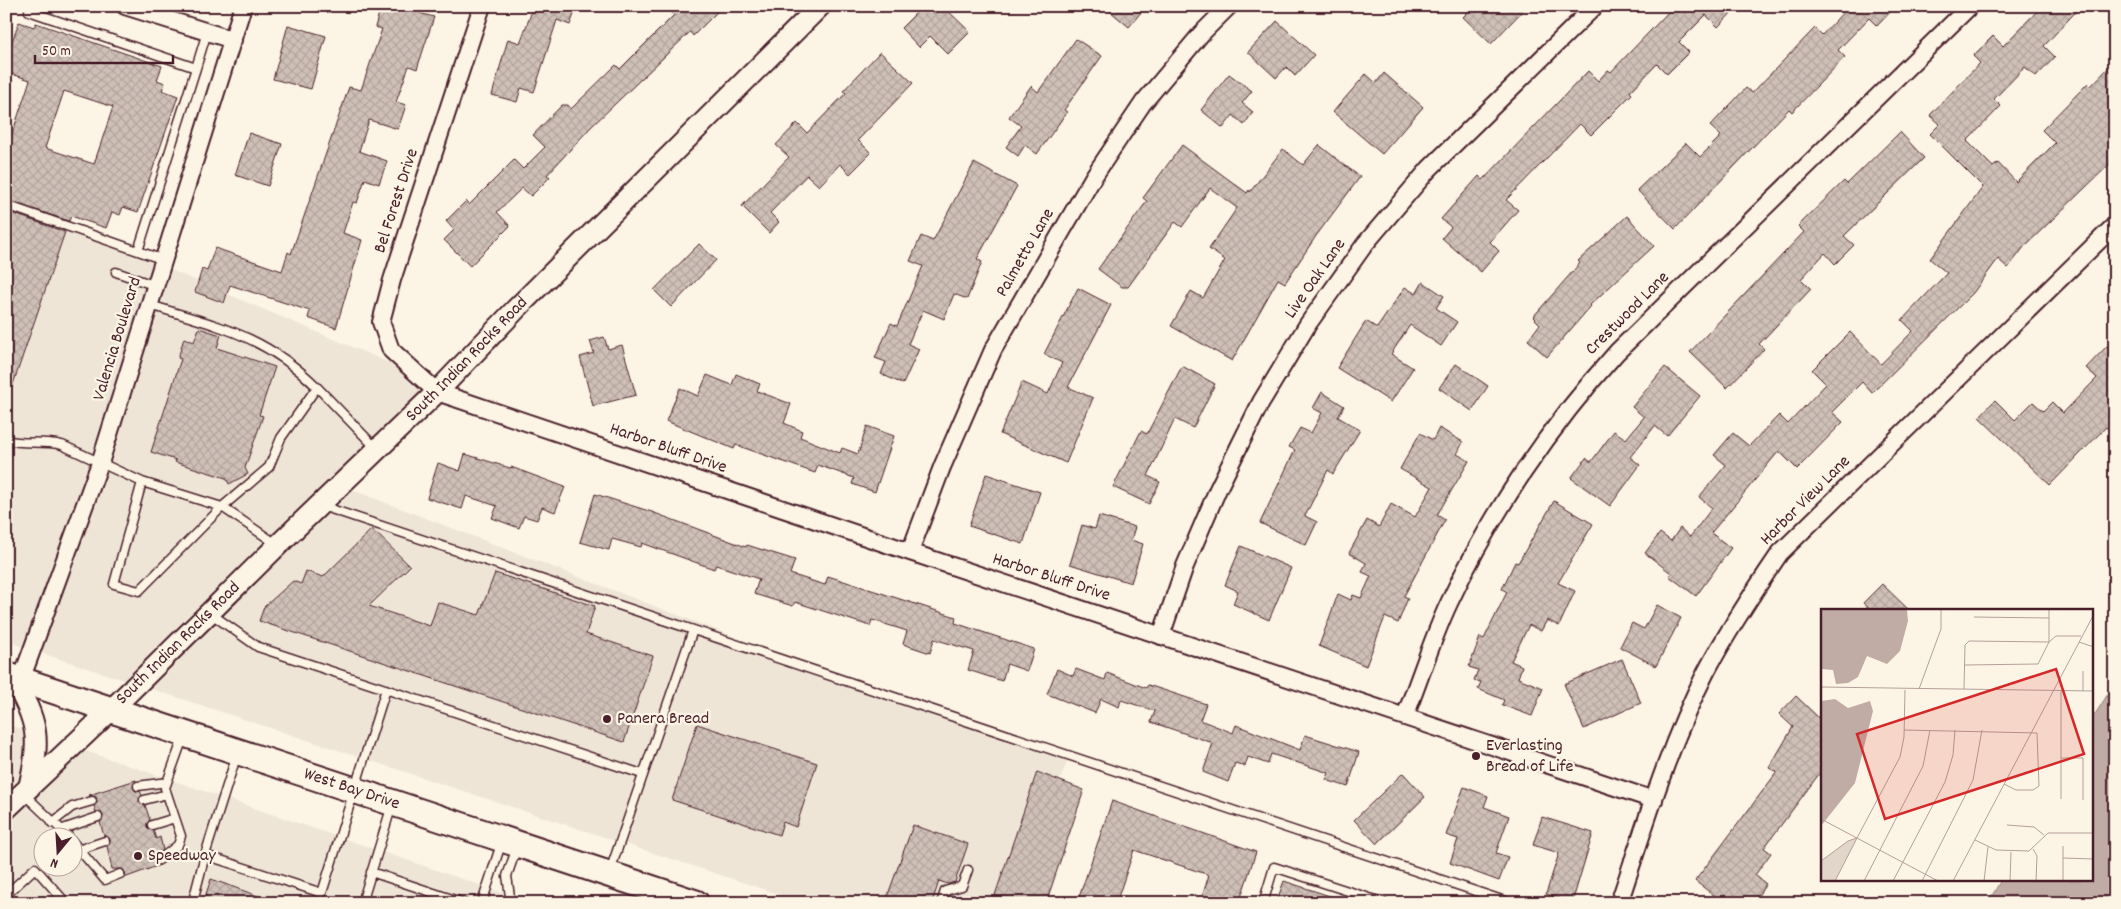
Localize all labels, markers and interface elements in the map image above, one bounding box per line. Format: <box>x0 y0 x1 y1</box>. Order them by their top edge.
scale bar <box>35 32 172 64</box>
text: 50 m <box>42 41 71 63</box>
street label: Bel Forest Drive <box>368 145 426 256</box>
street label: Palmetto Lane <box>991 204 1062 302</box>
street label: Live Oak Lane <box>1279 234 1353 324</box>
street label: Crestwood Lane <box>1580 266 1676 362</box>
street label: Valencia Boulevard <box>87 274 149 404</box>
street label: South Indian Rocks Road <box>400 291 534 428</box>
street label: Harbor Bluff Drive <box>606 417 730 481</box>
street label: Harbor View Lane <box>1755 450 1857 552</box>
street label: Harbor Bluff Drive <box>989 547 1113 609</box>
street label: South Indian Rocks Road <box>110 576 246 711</box>
inset map <box>1821 609 2094 882</box>
place label: Panera Bread <box>617 707 709 732</box>
marker: Panera Bread <box>601 713 613 725</box>
place label: Everlasting Bread of Life <box>1486 734 1574 780</box>
marker: Everlasting Bread of Life <box>1470 750 1482 762</box>
street label: West Bay Drive <box>300 762 403 817</box>
north arrow <box>32 826 82 876</box>
place label: Speedway <box>148 844 217 869</box>
marker: Speedway <box>132 850 144 862</box>
text: N <box>48 852 61 873</box>

